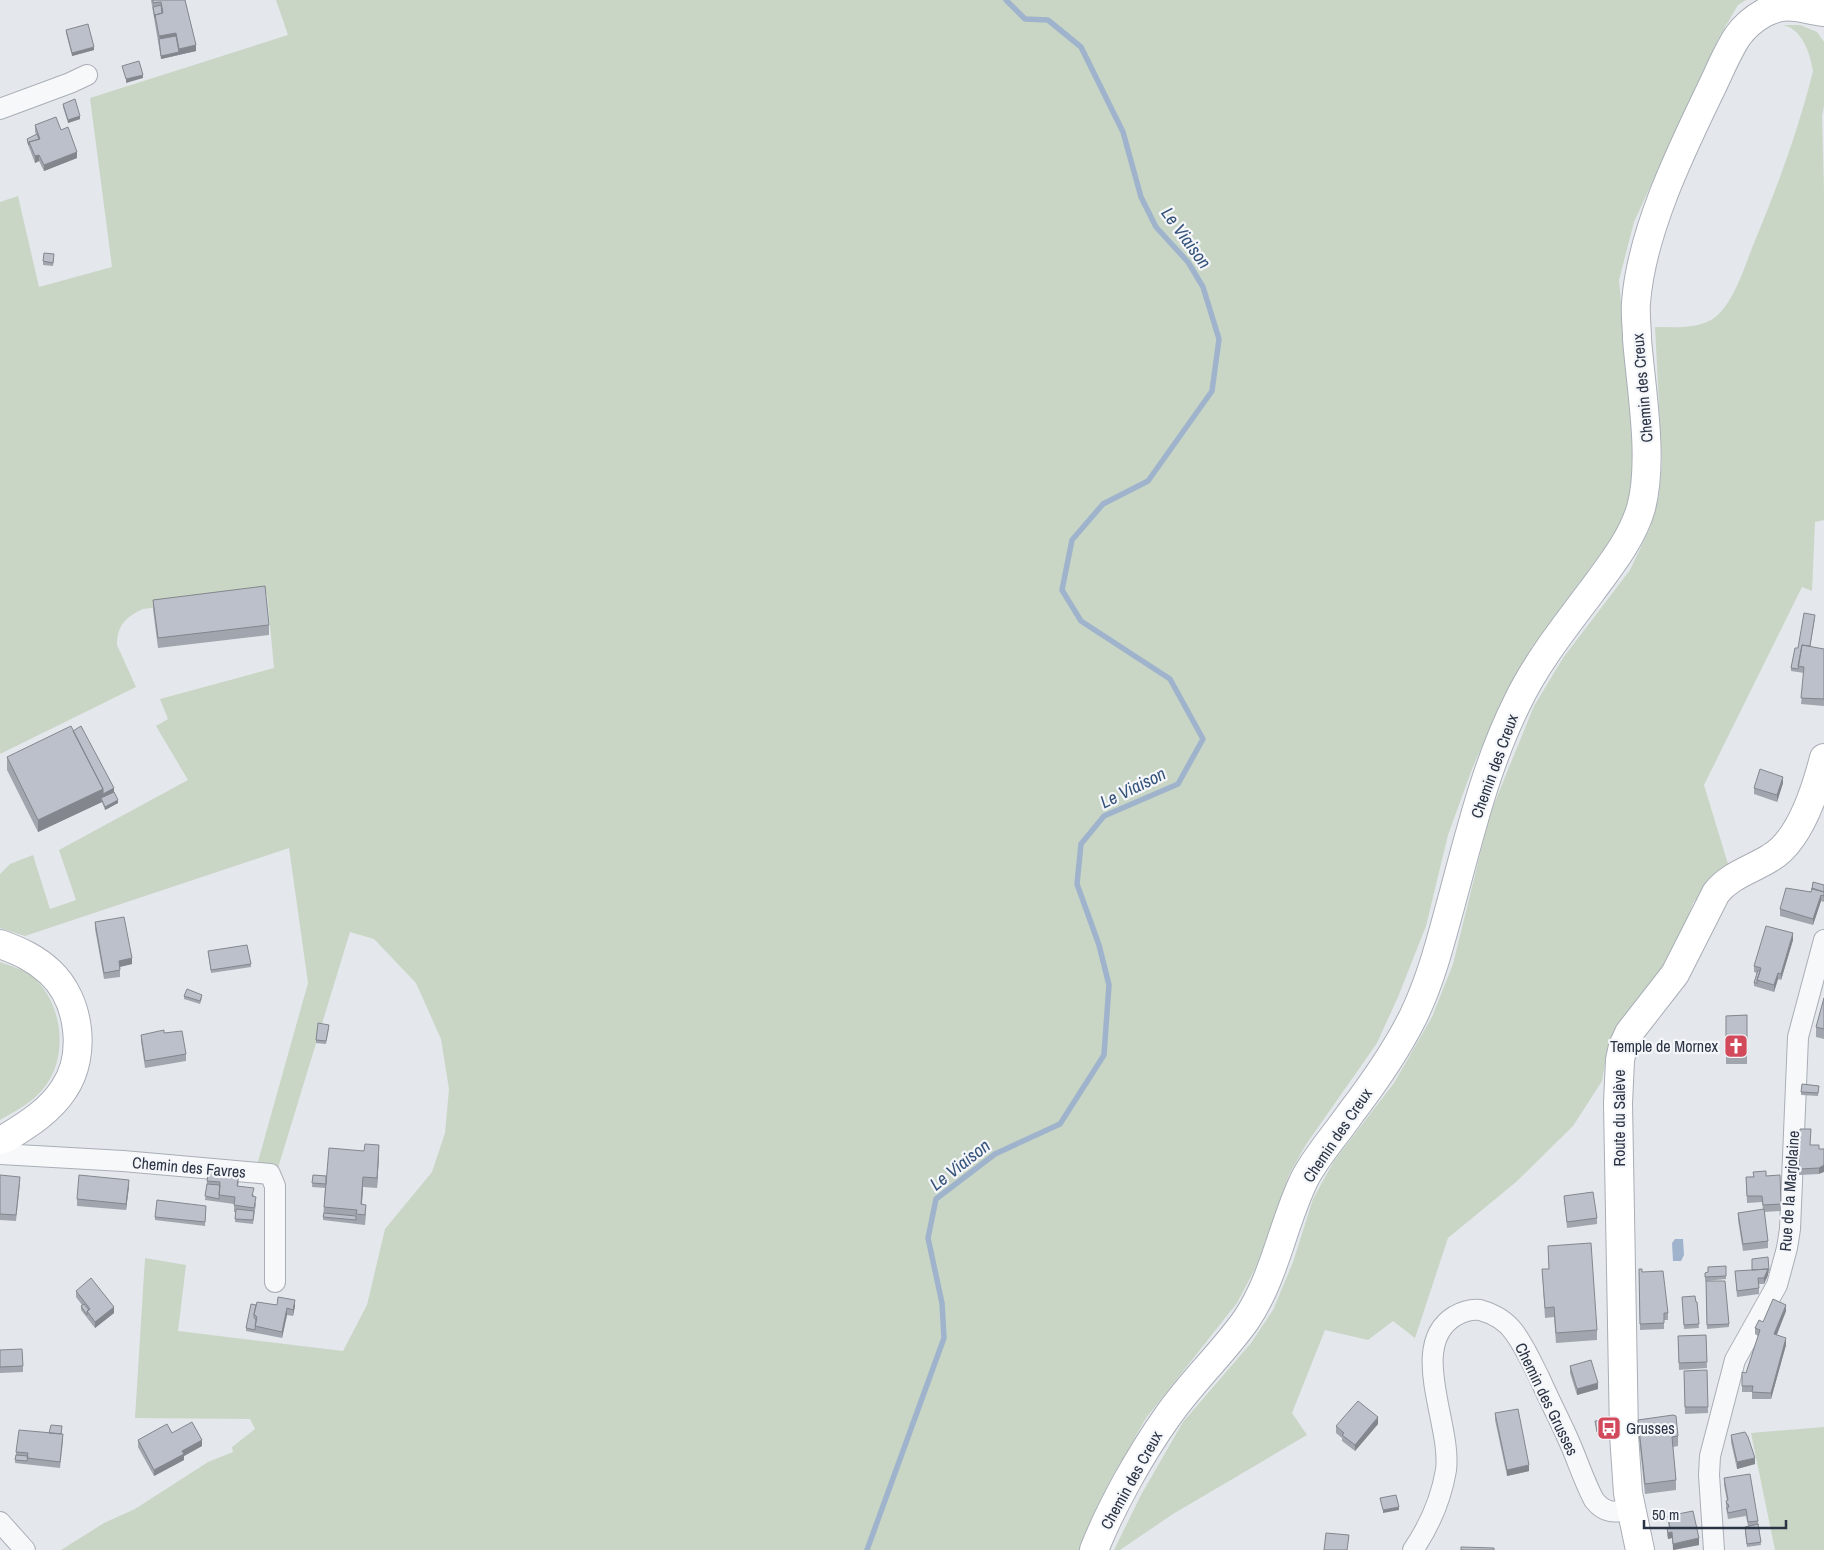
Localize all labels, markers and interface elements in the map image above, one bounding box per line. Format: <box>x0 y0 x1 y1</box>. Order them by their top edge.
water label: Le Viaison <box>1156 202 1217 273</box>
street label: Chemin des Creux <box>1626 332 1658 443</box>
street label: Chemin des Creux <box>1465 710 1523 821</box>
water label: Le Viaison <box>1096 761 1170 814</box>
church icon: Temple de Mornex <box>1723 1033 1749 1059</box>
place label: Temple de Mornex <box>1610 1035 1718 1057</box>
street label: Route du Salève <box>1608 1069 1630 1167</box>
street label: Chemin des Creux <box>1297 1083 1377 1186</box>
street label: Rue de la Marjolaine <box>1774 1130 1804 1252</box>
water label: Le Viaison <box>924 1133 995 1196</box>
street label: Chemin des Favres <box>131 1151 247 1183</box>
street label: Chemin des Grusses <box>1510 1339 1584 1459</box>
bus stop icon: Grusses <box>1596 1415 1622 1441</box>
place label: Grusses <box>1626 1417 1675 1439</box>
street label: Chemin des Creux <box>1095 1426 1167 1533</box>
scale bar <box>1644 1498 1786 1530</box>
text: 50 m <box>1652 1504 1679 1525</box>

